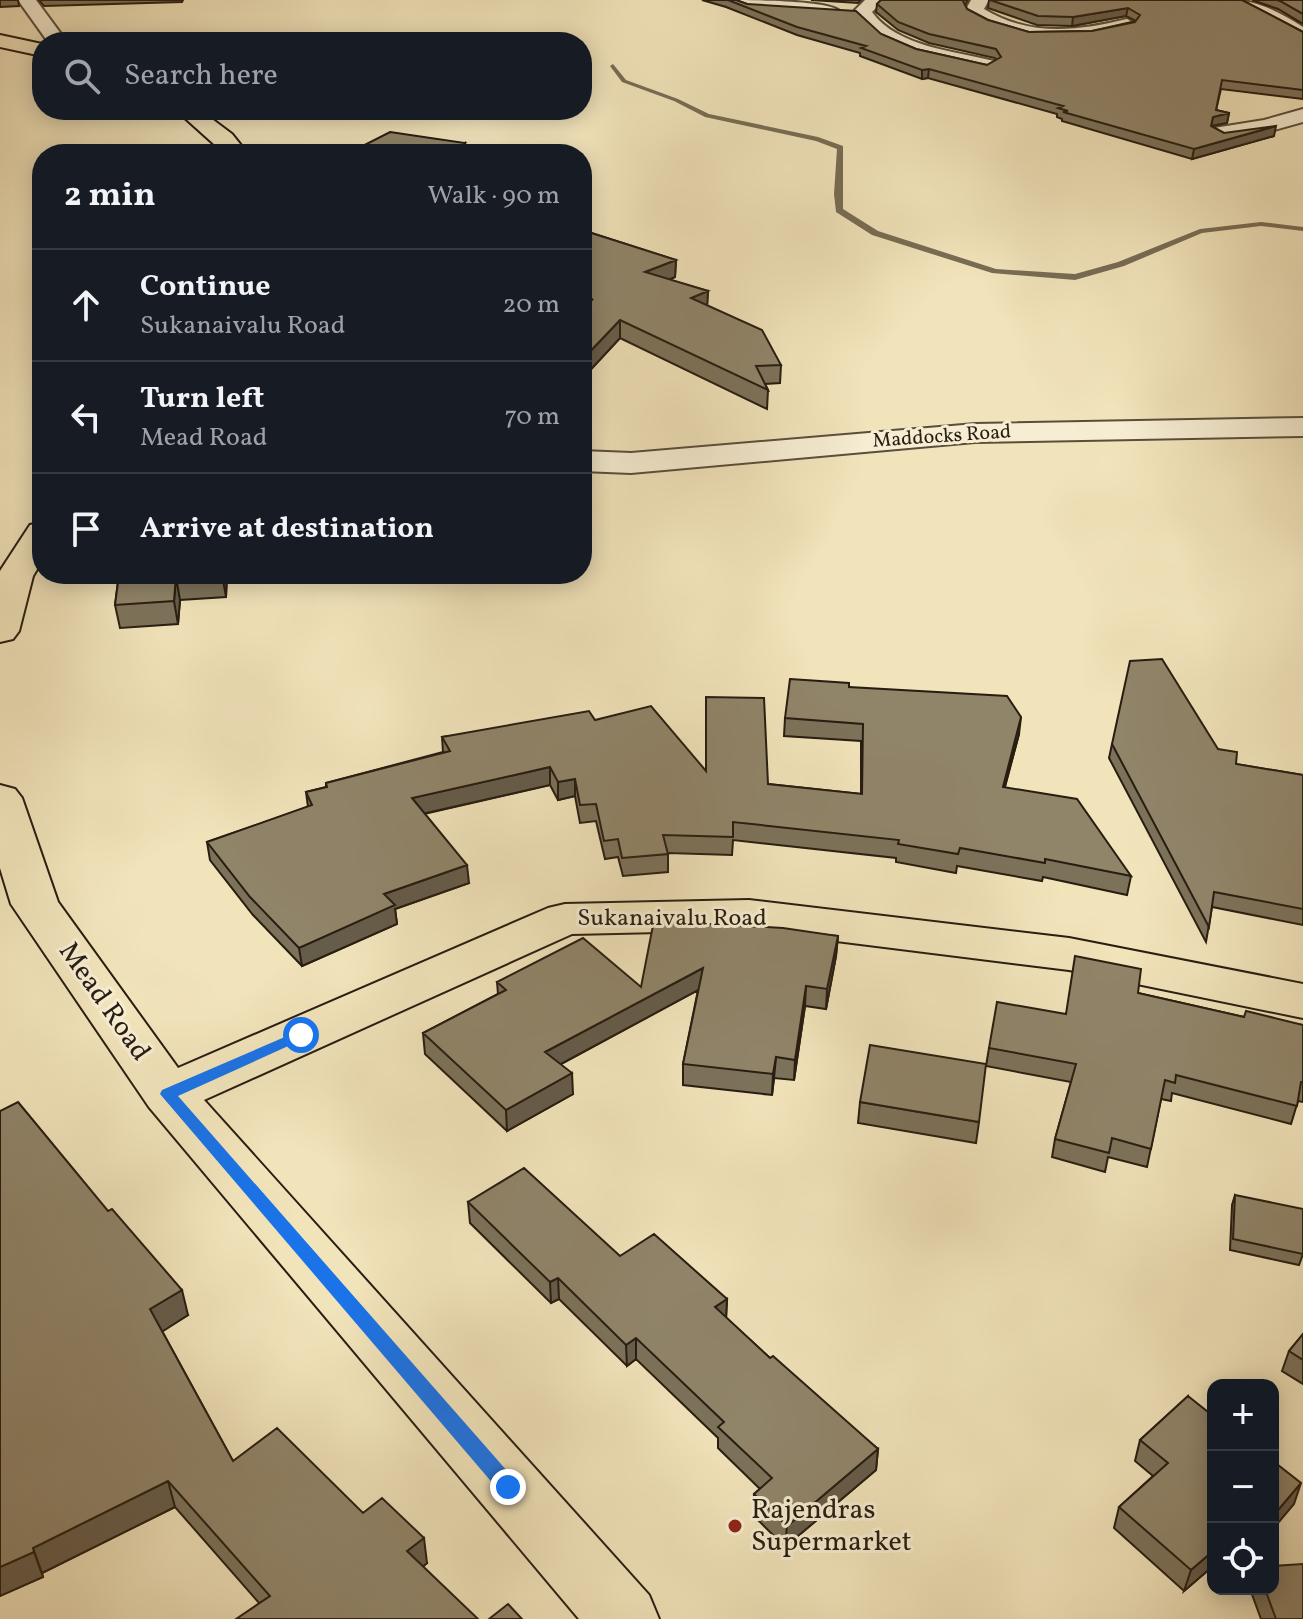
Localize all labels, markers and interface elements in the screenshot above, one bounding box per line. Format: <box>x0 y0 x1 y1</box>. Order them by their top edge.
search box <box>32 32 592 120</box>
icon: search <box>60 54 104 98</box>
text: Search here <box>124 55 278 97</box>
text: 2 min <box>64 173 156 220</box>
text: Walk · 90 m <box>428 178 560 214</box>
text: Continue <box>140 266 271 308</box>
icon: ahead <box>64 283 108 327</box>
text: 20 m <box>502 287 560 323</box>
text: Sukanaivalu Road <box>140 308 345 344</box>
text: Turn left <box>140 378 264 420</box>
icon: left <box>64 395 108 439</box>
text: 70 m <box>505 399 560 435</box>
street label: Maddocks Road <box>872 418 1012 456</box>
text: Mead Road <box>140 420 268 456</box>
icon: arrive <box>64 507 108 551</box>
text: Arrive at destination <box>140 508 434 550</box>
street label: Sukanaivalu Road <box>577 902 767 936</box>
street label: Mead Road <box>49 935 159 1069</box>
route start <box>283 1017 319 1053</box>
map controls <box>1207 1379 1279 1595</box>
button: + <box>1207 1379 1279 1451</box>
button: − <box>1207 1451 1279 1523</box>
route end <box>490 1469 526 1505</box>
place label: Rajendras Supermarket <box>751 1491 912 1562</box>
marker: Rajendras Supermarket <box>726 1517 744 1535</box>
button: locate <box>1207 1523 1279 1595</box>

